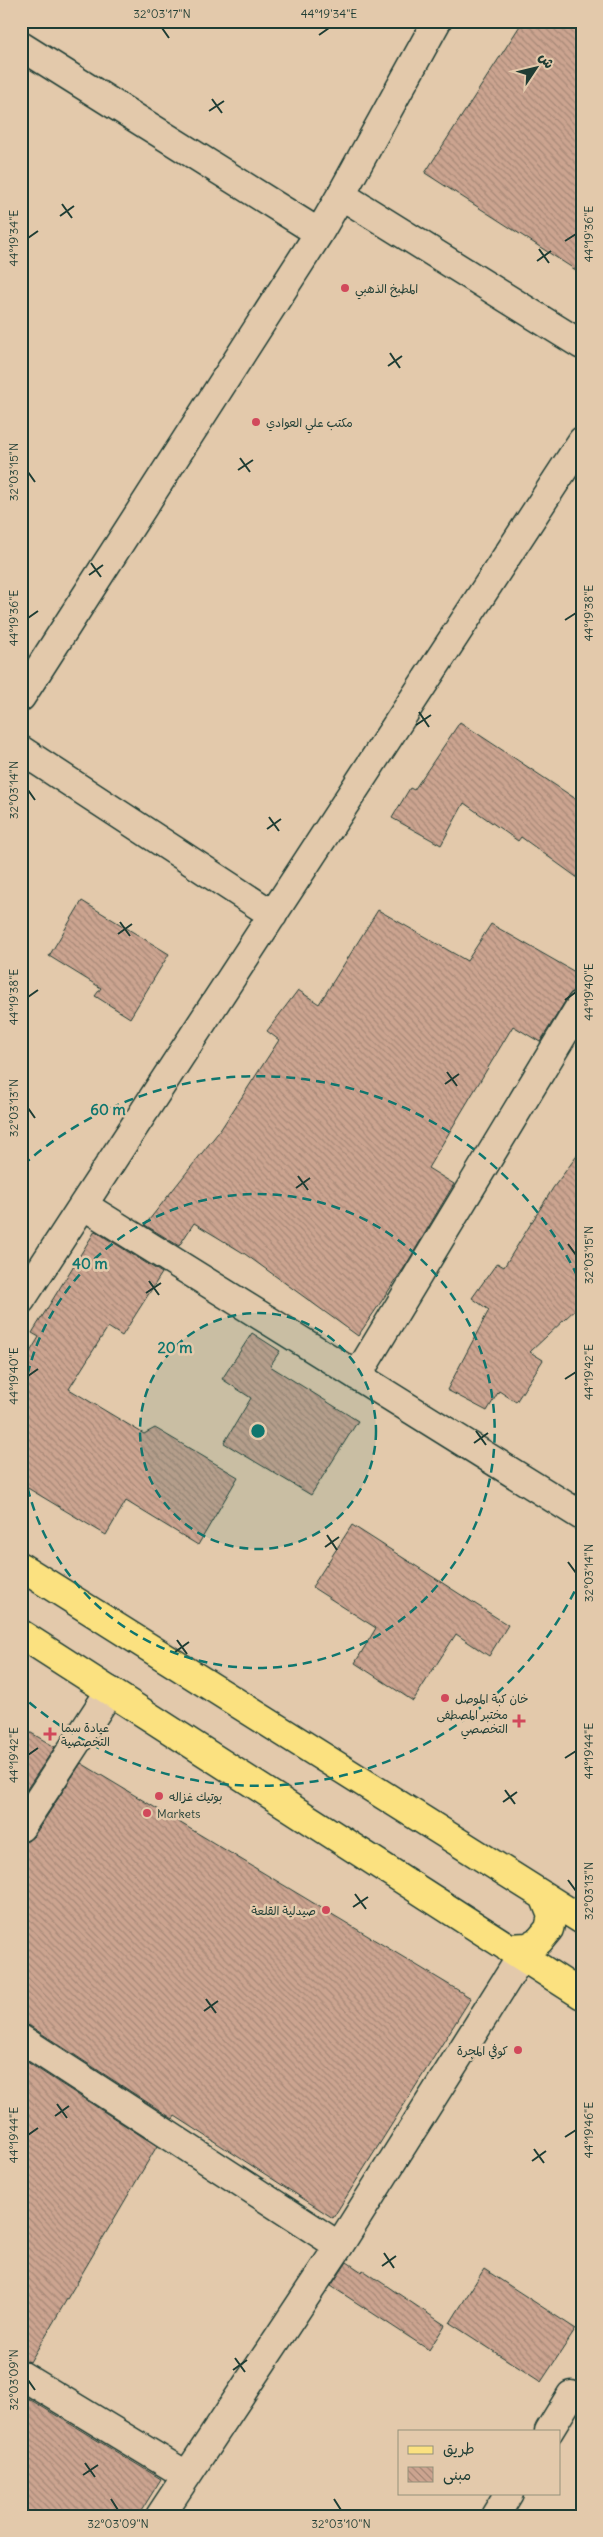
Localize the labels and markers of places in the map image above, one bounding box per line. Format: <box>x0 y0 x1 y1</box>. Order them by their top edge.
place label: المطبخ الذهبي <box>355 281 418 300</box>
marker: المطبخ الذهبي <box>339 282 351 294</box>
place label: مكتب علي العوادي <box>266 415 353 434</box>
marker: مكتب علي العوادي <box>250 416 262 428</box>
centre of rings <box>249 1422 267 1440</box>
place label: خان كبة الموصل <box>455 1691 529 1707</box>
marker: خان كبة الموصل <box>439 1692 451 1704</box>
place label: مختبر المصطفى التخصصي <box>437 1707 508 1740</box>
marker: مختبر المصطفى التخصصي <box>512 1714 526 1728</box>
place label: عيادة سما التخصصية <box>61 1720 110 1749</box>
marker: عيادة سما التخصصية <box>43 1727 57 1741</box>
place label: بوتيك غزاله <box>169 1789 223 1805</box>
marker: بوتيك غزاله <box>153 1790 165 1802</box>
place label: Markets <box>157 1806 200 1821</box>
marker: Markets <box>141 1807 153 1819</box>
place label: صيدلية القلعة <box>251 1903 316 1918</box>
marker: صيدلية القلعة <box>320 1904 332 1916</box>
place label: كوفي المجرة <box>457 2043 508 2060</box>
marker: كوفي المجرة <box>512 2044 524 2056</box>

